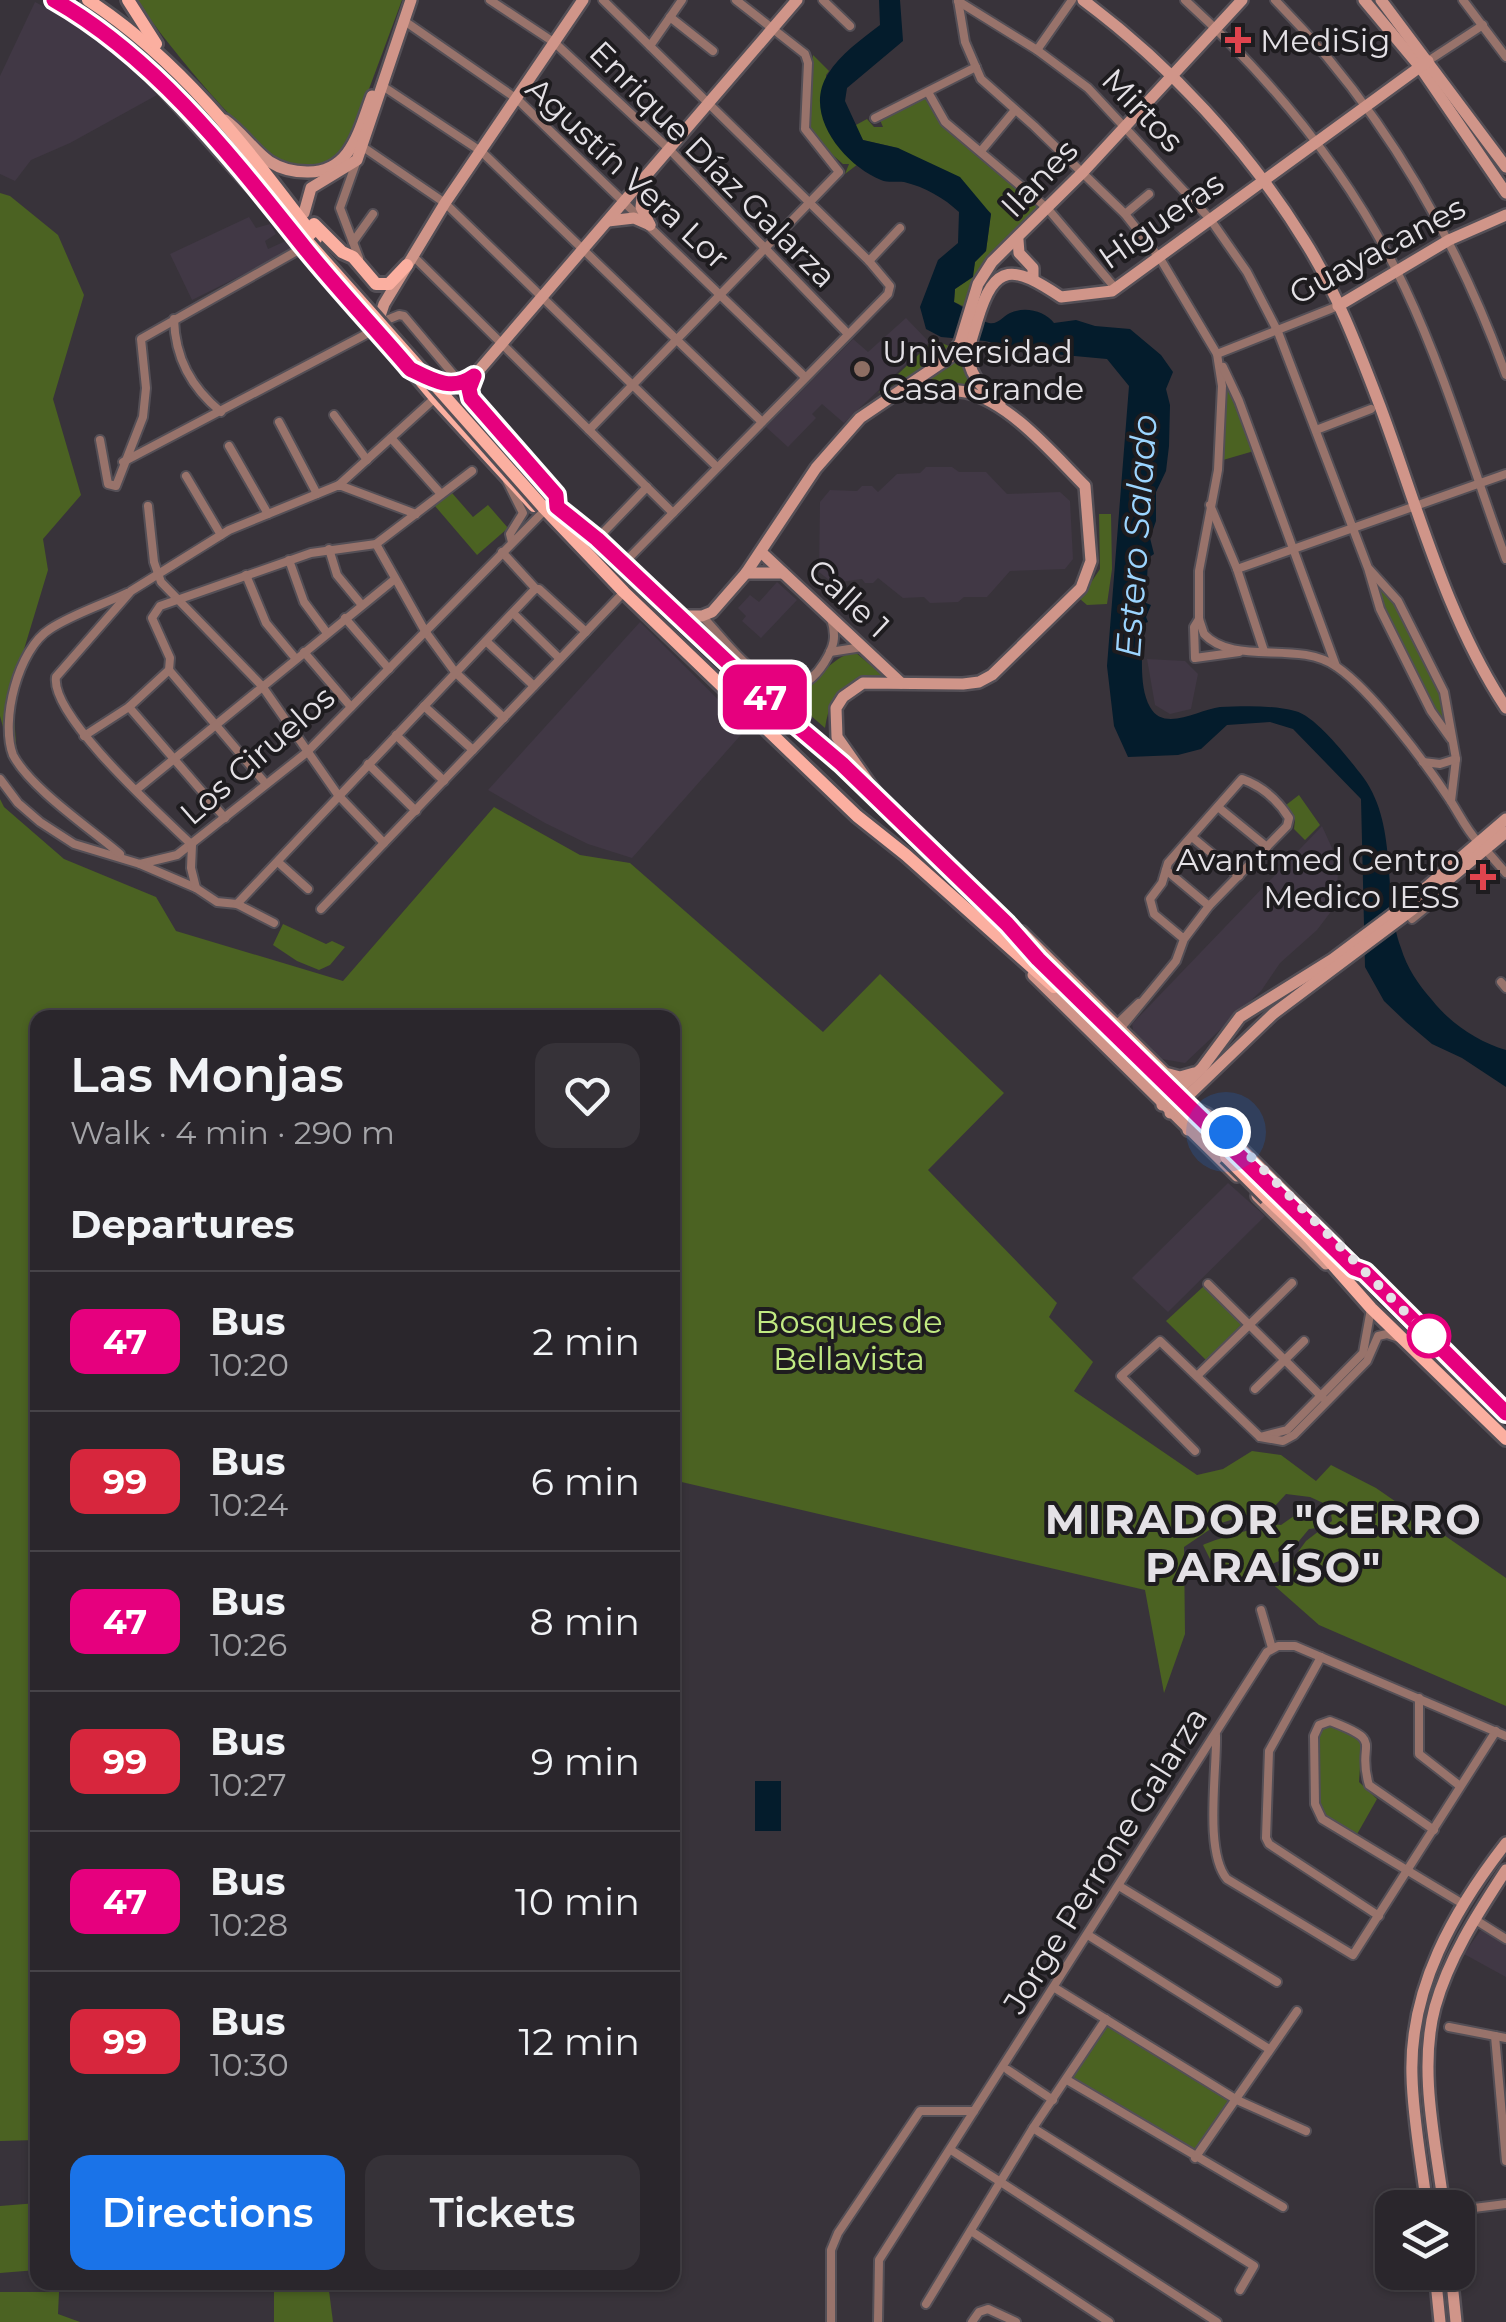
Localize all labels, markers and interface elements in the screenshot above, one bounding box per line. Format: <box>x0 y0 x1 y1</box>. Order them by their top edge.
place label: MediSig <box>1260 21 1390 60</box>
marker: MediSig <box>1225 27 1251 53</box>
street label: Enrique Díaz Galarza <box>581 32 845 296</box>
street label: Mirtos <box>1094 60 1192 160</box>
street label: Agustín Vera Lor <box>518 69 738 277</box>
street label: Ilanes <box>992 131 1086 225</box>
street label: Higueras <box>1091 163 1231 277</box>
street label: Guayacanes <box>1282 187 1472 313</box>
place label: Universidad Casa Grande <box>882 332 1084 408</box>
marker: Universidad Casa Grande <box>851 358 873 380</box>
water label: Estero Salado <box>1106 413 1166 659</box>
street label: Calle 1 <box>800 550 898 646</box>
line badge: 47 <box>720 664 810 730</box>
text: 47 <box>743 676 787 719</box>
street label: Los Ciruelos <box>172 677 342 833</box>
place label: Avantmed Centro Medico IESS <box>1176 840 1460 916</box>
marker: Avantmed Centro Medico IESS <box>1470 864 1496 890</box>
button: heart <box>535 1043 640 1148</box>
text: Las Monjas <box>70 1046 344 1104</box>
your location <box>1201 1107 1251 1157</box>
text: Walk · 4 min · 290 m <box>70 1113 395 1152</box>
text: Departures <box>70 1201 294 1248</box>
text: Bus <box>210 1298 285 1345</box>
park label: Bosques de Bellavista <box>755 1302 943 1378</box>
unlabelled marker <box>1408 1315 1450 1357</box>
text: 2 min <box>532 1318 640 1365</box>
text: 47 <box>103 1320 147 1363</box>
text: 10:20 <box>210 1345 289 1384</box>
text: Bus <box>210 1438 285 1485</box>
text: 6 min <box>531 1458 640 1505</box>
text: 99 <box>103 1460 147 1503</box>
text: 10:24 <box>210 1485 288 1524</box>
district label: MIRADOR "CERRO PARAÍSO" <box>1045 1493 1483 1593</box>
text: Bus <box>210 1578 285 1625</box>
text: 8 min <box>530 1598 640 1645</box>
text: 47 <box>103 1600 147 1643</box>
text: 10:26 <box>210 1625 287 1664</box>
street label: Jorge Perrone Galarza <box>994 1700 1215 2021</box>
text: Bus <box>210 1718 285 1765</box>
text: 9 min <box>531 1738 640 1785</box>
text: 99 <box>103 1740 147 1783</box>
text: 10:27 <box>210 1765 286 1804</box>
text: Bus <box>210 1858 285 1905</box>
text: 10 min <box>515 1878 640 1925</box>
text: 47 <box>103 1880 147 1923</box>
text: 10:28 <box>210 1905 288 1944</box>
text: Bus <box>210 1998 285 2045</box>
text: 12 min <box>519 2018 640 2065</box>
text: 99 <box>103 2020 147 2063</box>
text: 10:30 <box>210 2045 289 2084</box>
button: Directions <box>70 2155 345 2270</box>
button: Tickets <box>365 2155 640 2270</box>
map controls <box>1375 2190 1475 2290</box>
button: layers <box>1375 2190 1475 2290</box>

